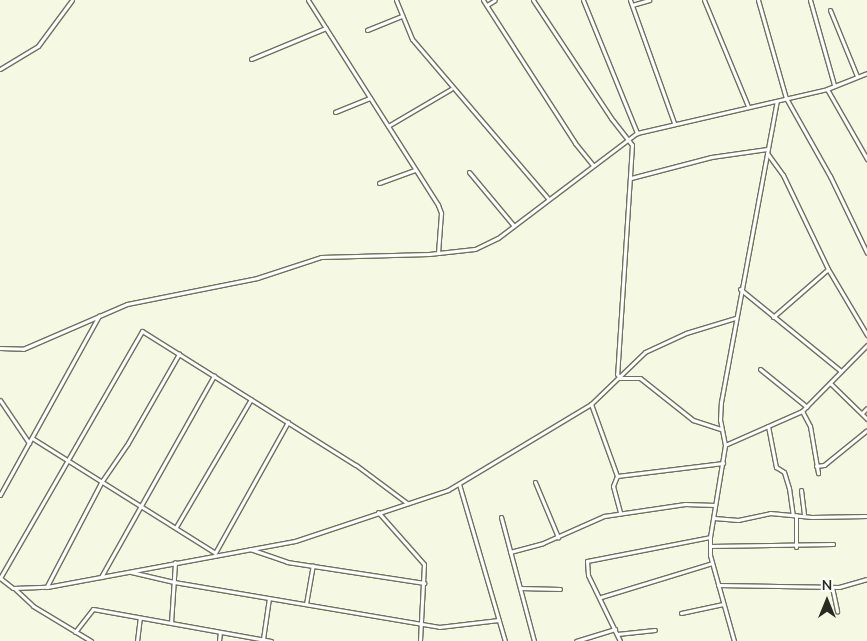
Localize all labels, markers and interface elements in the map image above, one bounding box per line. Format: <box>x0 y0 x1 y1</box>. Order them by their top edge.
north arrow <box>802 576 852 626</box>
text: N <box>822 576 832 595</box>

